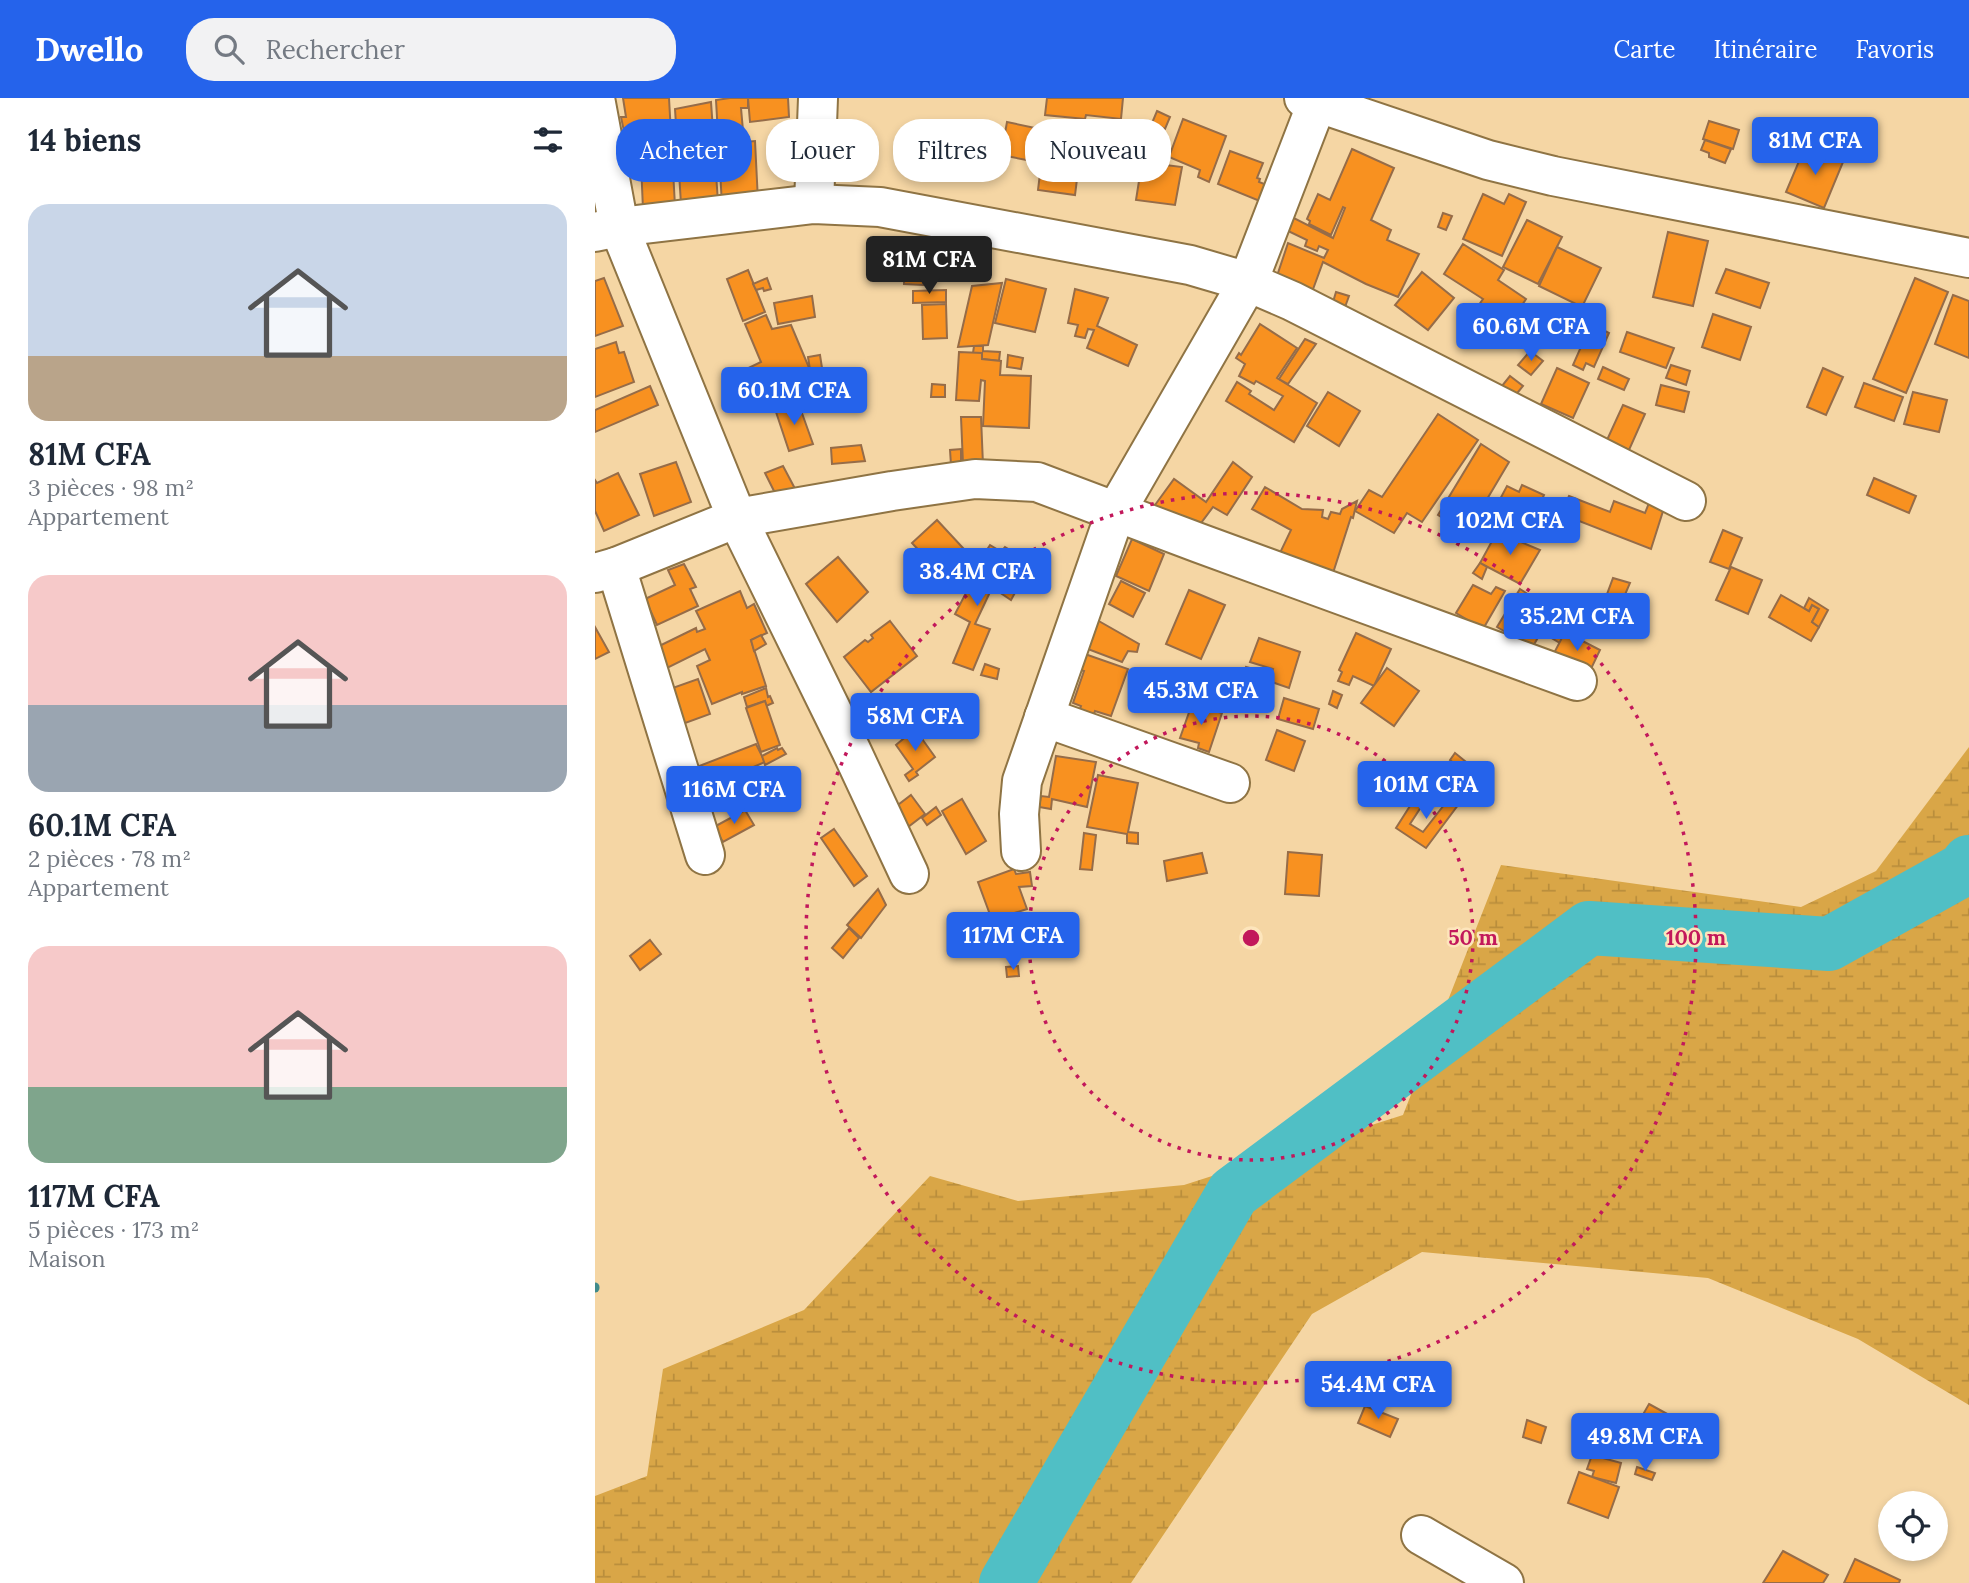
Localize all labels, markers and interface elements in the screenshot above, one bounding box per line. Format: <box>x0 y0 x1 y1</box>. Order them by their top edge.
search box <box>186 18 676 81</box>
text: Dwello <box>35 28 144 70</box>
icon: search <box>210 30 248 68</box>
text: Rechercher <box>266 33 405 66</box>
text: Carte <box>1614 34 1676 65</box>
text: Itinéraire <box>1714 34 1817 65</box>
text: Favoris <box>1855 34 1934 65</box>
pin: 81M CFA <box>1750 118 1880 177</box>
chip: Acheter <box>616 119 752 182</box>
chip: Louer <box>766 119 879 182</box>
chip: Filtres <box>893 119 1011 182</box>
chip: Nouveau <box>1025 119 1171 182</box>
text: 14 biens <box>28 121 141 159</box>
icon: filters <box>529 121 567 159</box>
text: 81M CFA <box>1768 125 1862 154</box>
pin: 81M CFA <box>864 236 994 296</box>
text: 81M CFA <box>882 244 976 273</box>
icon: home <box>235 250 361 376</box>
pin: 60.6M CFA <box>1451 303 1611 363</box>
text: 60.6M CFA <box>1472 311 1590 340</box>
pin: 60.1M CFA <box>714 368 874 427</box>
text: 60.1M CFA <box>737 375 851 404</box>
text: 81M CFA <box>28 435 151 473</box>
text: 3 pièces · 98 m² <box>28 473 194 502</box>
pin: 102M CFA <box>1438 498 1582 557</box>
text: Appartement <box>28 502 169 531</box>
text: 102M CFA <box>1456 505 1564 534</box>
pin: 38.4M CFA <box>897 548 1057 608</box>
text: 38.4M CFA <box>919 556 1035 585</box>
pin: 35.2M CFA <box>1497 594 1657 653</box>
text: 35.2M CFA <box>1520 601 1634 630</box>
icon: home <box>235 621 361 747</box>
pin: 45.3M CFA <box>1121 668 1281 727</box>
text: 45.3M CFA <box>1144 675 1258 704</box>
pin: 58M CFA <box>850 694 980 753</box>
text: 58M CFA <box>866 701 964 730</box>
pin: 101M CFA <box>1354 762 1498 821</box>
pin: 116M CFA <box>662 766 806 826</box>
text: 101M CFA <box>1374 769 1478 798</box>
text: 116M CFA <box>682 774 786 803</box>
text: 60.1M CFA <box>28 806 176 844</box>
text: 2 pièces · 78 m² <box>28 844 191 873</box>
text: Appartement <box>28 873 169 902</box>
pin: 117M CFA <box>941 912 1085 972</box>
text: 117M CFA <box>962 920 1064 949</box>
text: 50 m <box>1448 924 1498 951</box>
text: 100 m <box>1666 924 1726 951</box>
centre of rings <box>1239 926 1263 950</box>
icon: home <box>235 992 361 1118</box>
text: 117M CFA <box>28 1177 160 1215</box>
text: 5 pièces · 173 m² <box>28 1215 199 1244</box>
text: Maison <box>28 1244 106 1273</box>
pin: 54.4M CFA <box>1298 1362 1458 1421</box>
text: 54.4M CFA <box>1321 1369 1435 1398</box>
pin: 49.8M CFA <box>1565 1414 1725 1473</box>
text: 49.8M CFA <box>1587 1421 1703 1450</box>
map controls <box>1878 1491 1948 1561</box>
button: locate <box>1878 1491 1948 1561</box>

